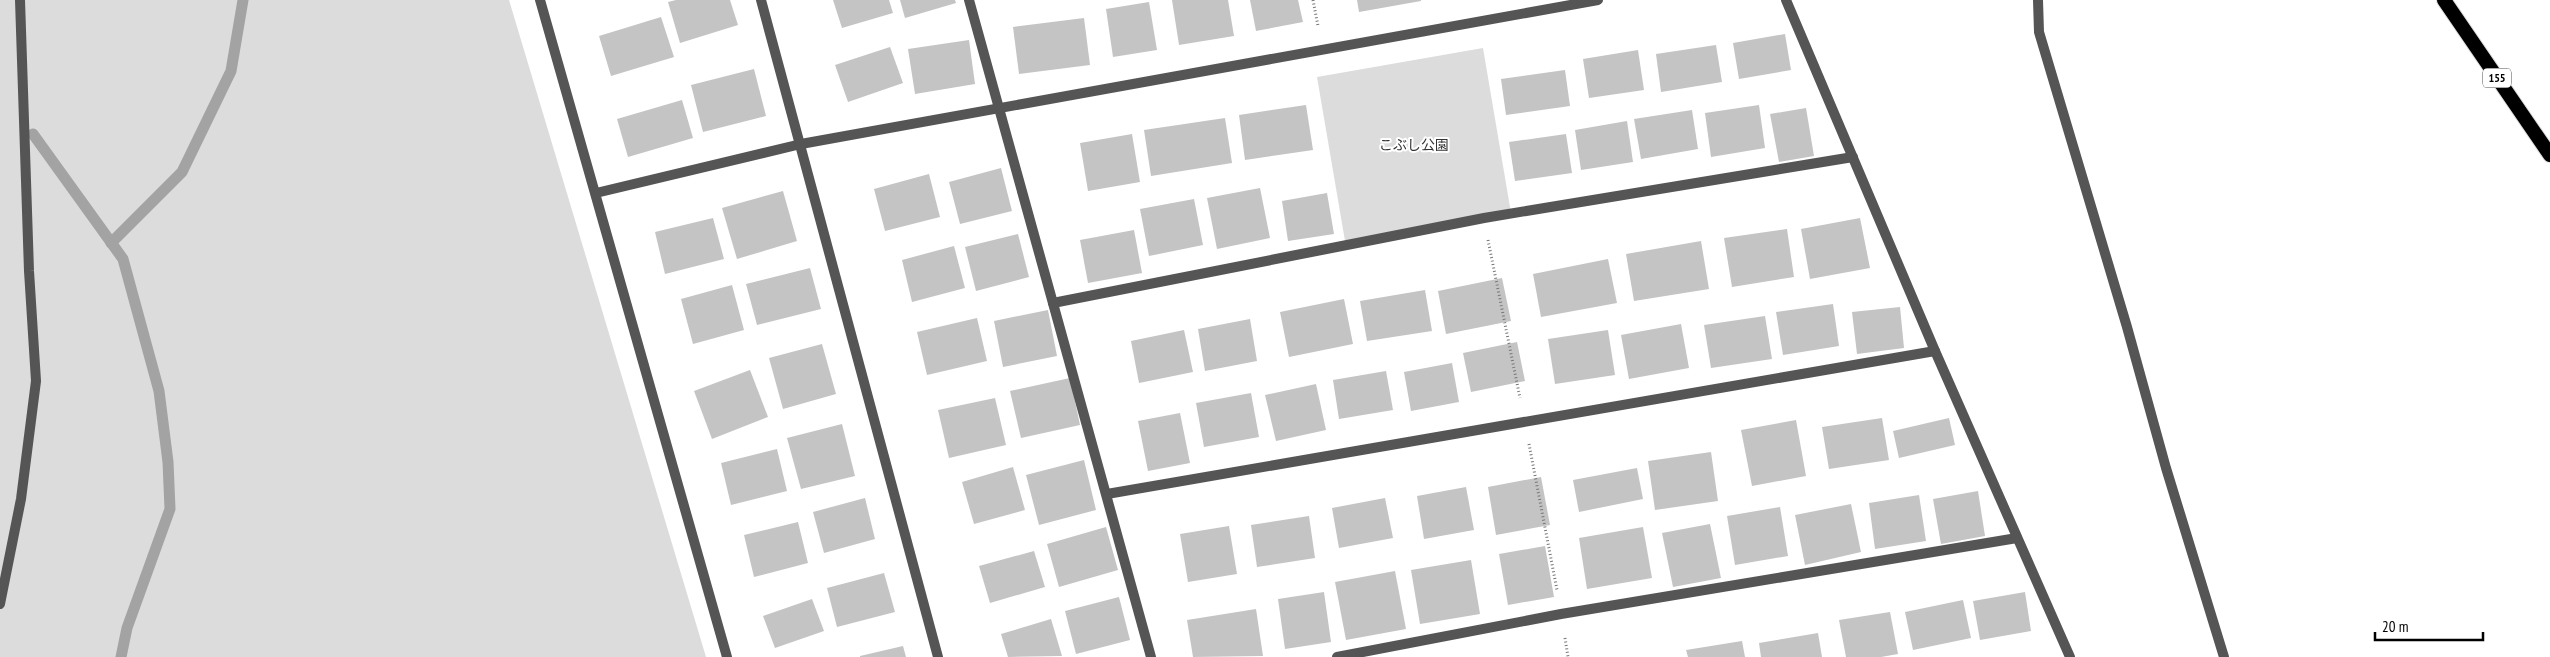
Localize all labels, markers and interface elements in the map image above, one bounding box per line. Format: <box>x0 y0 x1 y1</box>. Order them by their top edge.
road number: 155 <box>2483 68 2511 88</box>
park label: こぶし公園 <box>1379 136 1449 154</box>
scale bar <box>2375 610 2482 642</box>
text: 20 m <box>2382 617 2408 636</box>

